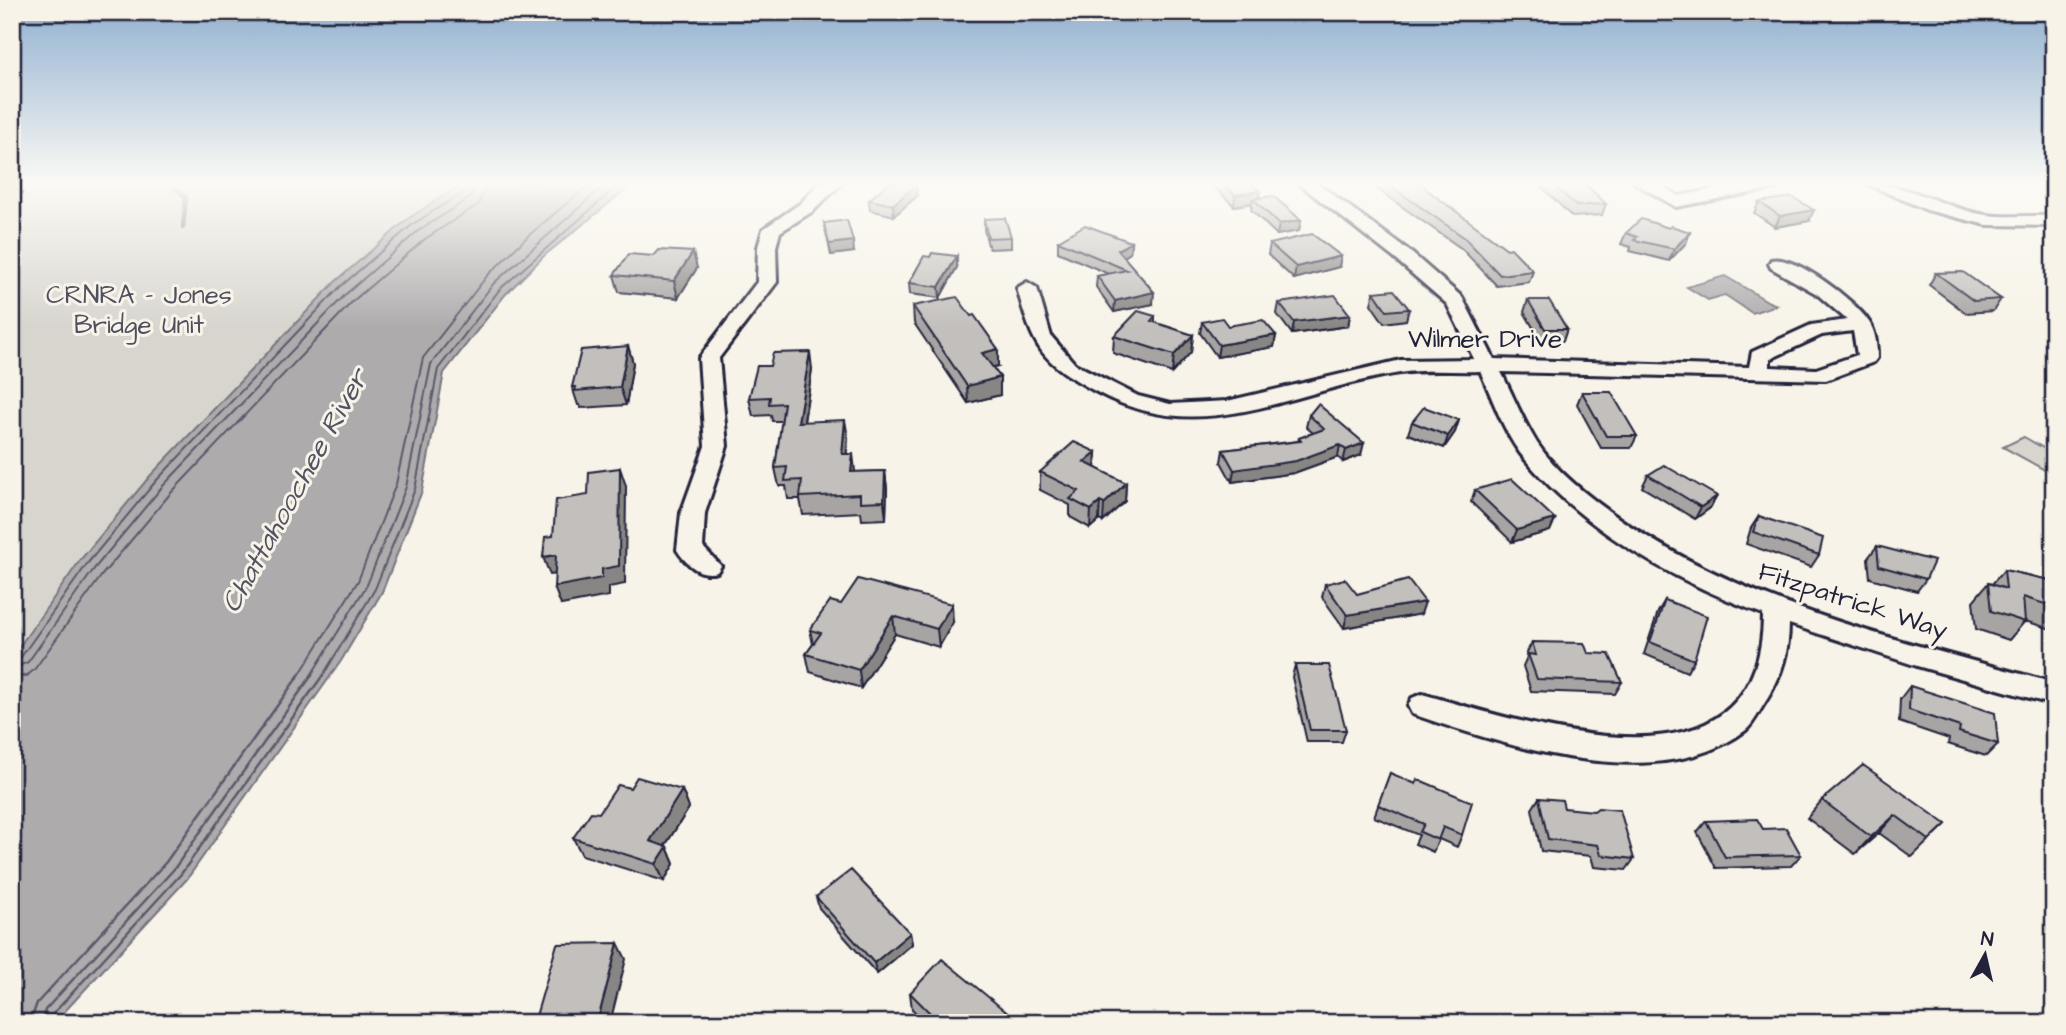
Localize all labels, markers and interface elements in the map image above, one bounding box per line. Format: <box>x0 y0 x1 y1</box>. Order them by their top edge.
park label: CRNRA - Jones Bridge Unit <box>46 277 232 345</box>
street label: Wilmer Drive <box>1408 321 1562 357</box>
water label: Chattahoochee River <box>212 360 379 620</box>
street label: Fitzpatrick Way <box>1753 554 1952 650</box>
north arrow <box>1951 920 2021 990</box>
text: N <box>1979 925 1995 954</box>

